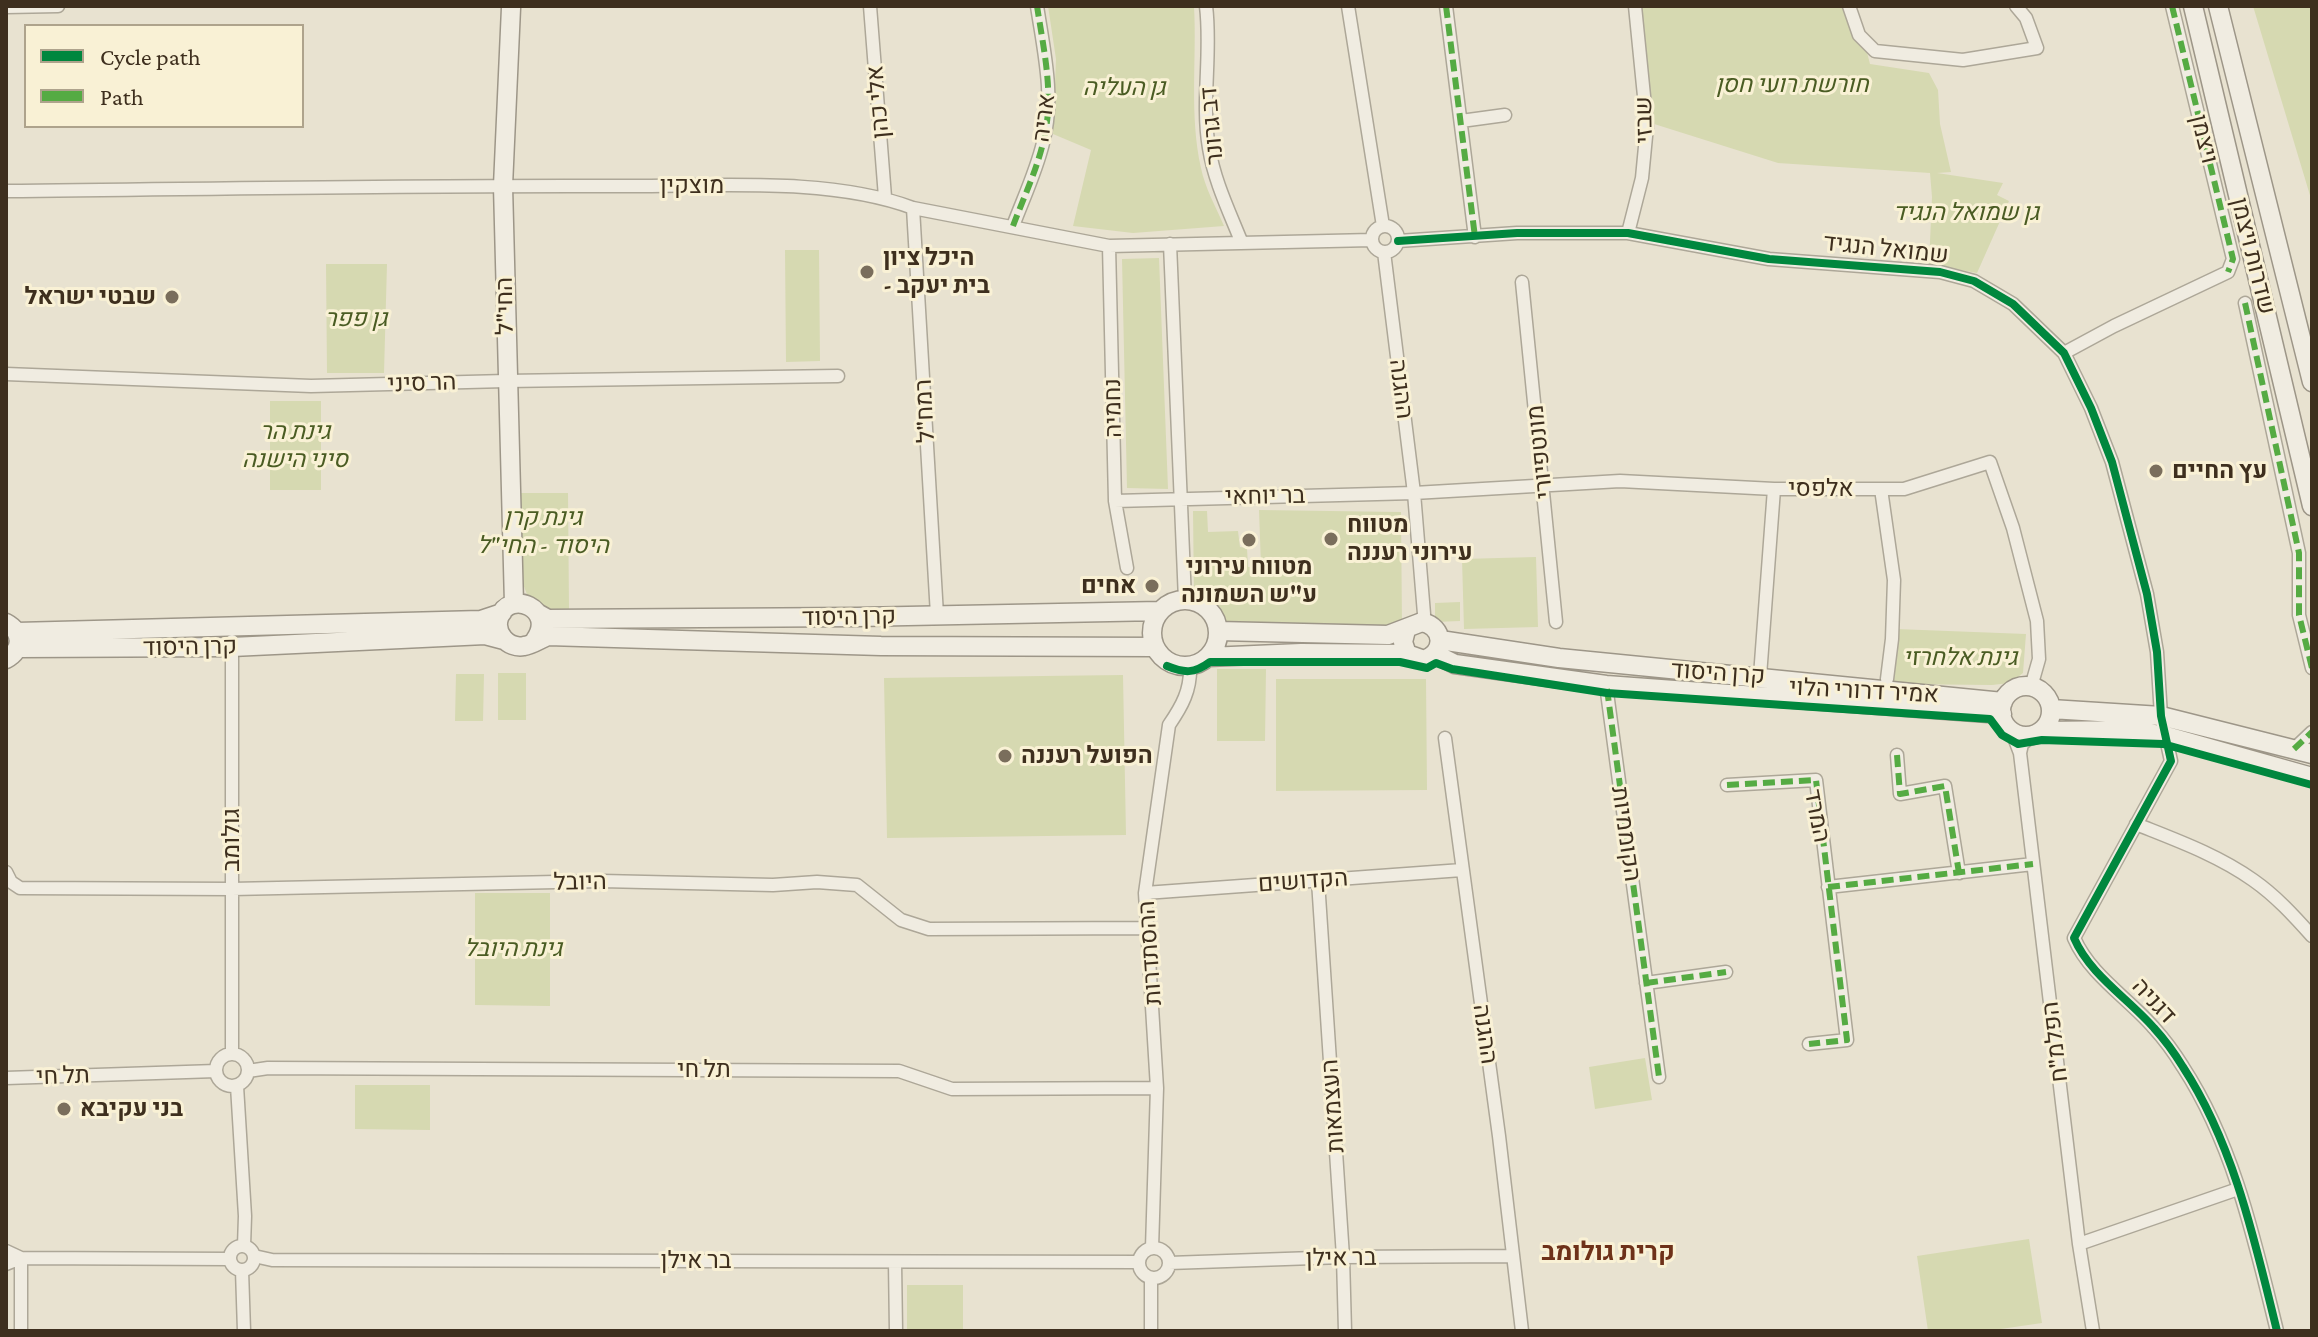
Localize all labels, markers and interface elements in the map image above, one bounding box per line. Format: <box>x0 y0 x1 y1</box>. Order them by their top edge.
legend <box>24 24 304 128</box>
text: Cycle path <box>100 43 201 70</box>
street label: אלי כהן <box>860 64 896 140</box>
park label: חורשת רועי חסן <box>1715 71 1869 99</box>
park label: גן העליה <box>1083 74 1165 102</box>
text: Path <box>100 83 144 110</box>
street label: דב גרונר <box>1194 86 1230 166</box>
street label: אריה <box>1027 92 1061 144</box>
street label: שבזי <box>1629 96 1659 144</box>
street label: ויצמן <box>2184 111 2224 167</box>
street label: מוצקין <box>660 172 724 200</box>
street label: שדרות ויצמן <box>2225 195 2281 317</box>
park label: גן שמואל הנגיד <box>1893 199 2039 227</box>
street label: שמואל הנגיד <box>1822 228 1950 270</box>
place label: היכל ציון - בית יעקב <box>883 244 990 300</box>
marker: היכל ציון - בית יעקב <box>858 263 876 281</box>
street label: החי"ל <box>490 277 520 335</box>
place label: שבטי ישראל <box>25 283 156 311</box>
marker: שבטי ישראל <box>163 288 181 306</box>
park label: גן פפר <box>325 305 387 333</box>
street label: ההגנה <box>1383 357 1419 421</box>
street label: הר סיני <box>387 367 457 399</box>
street label: רמח"ל <box>909 378 941 444</box>
street label: נחמיה <box>1098 378 1128 438</box>
street label: מונטפיורי <box>1521 404 1559 500</box>
park label: גינת הר סיני הישנה <box>242 418 348 474</box>
place label: עץ החיים <box>2172 457 2267 485</box>
marker: עץ החיים <box>2147 462 2165 480</box>
street label: אלפסי <box>1788 475 1854 503</box>
street label: בר יוחאי <box>1225 481 1305 511</box>
park label: גינת קרן היסוד - החי"ל <box>477 504 609 560</box>
place label: מטווח עירוני רעננה <box>1347 511 1473 567</box>
marker: מטווח עירוני רעננה <box>1322 530 1340 548</box>
marker: מטווח עירוני ע"ש השמונה <box>1240 531 1258 549</box>
place label: מטווח עירוני ע"ש השמונה <box>1181 553 1317 609</box>
place label: אחים <box>1081 572 1136 600</box>
marker: אחים <box>1143 577 1161 595</box>
street label: קרן היסוד <box>802 602 896 632</box>
street label: קרן היסוד <box>143 632 237 662</box>
park label: גינת אלחרזי <box>1903 644 2017 672</box>
street label: קרן היסוד <box>1670 655 1766 691</box>
street label: אמיר דרורי הלוי <box>1788 673 1940 709</box>
place label: הפועל רעננה <box>1021 742 1153 770</box>
marker: הפועל רעננה <box>996 747 1014 765</box>
street label: הקוממיות <box>1605 785 1647 883</box>
street label: המרד <box>1798 787 1836 845</box>
street label: גולומב <box>218 808 246 872</box>
street label: הקדושים <box>1257 863 1349 899</box>
street label: היובל <box>553 867 607 897</box>
street label: ההסתדרות <box>1132 900 1168 1006</box>
park label: גינת היובל <box>464 935 562 963</box>
street label: דגניה <box>2126 972 2182 1030</box>
street label: הפלמ"ח <box>2036 1000 2074 1084</box>
street label: ההגנה <box>1467 1002 1503 1066</box>
street label: תל חי <box>677 1056 731 1084</box>
street label: העצמאות <box>1315 1058 1351 1154</box>
street label: תל חי <box>36 1061 90 1091</box>
place label: בני עקיבא <box>80 1095 183 1123</box>
marker: בני עקיבא <box>55 1100 73 1118</box>
district label: קרית גולומב <box>1541 1236 1675 1268</box>
street label: בר אילן <box>1305 1243 1377 1273</box>
street label: בר אילן <box>661 1247 731 1275</box>

